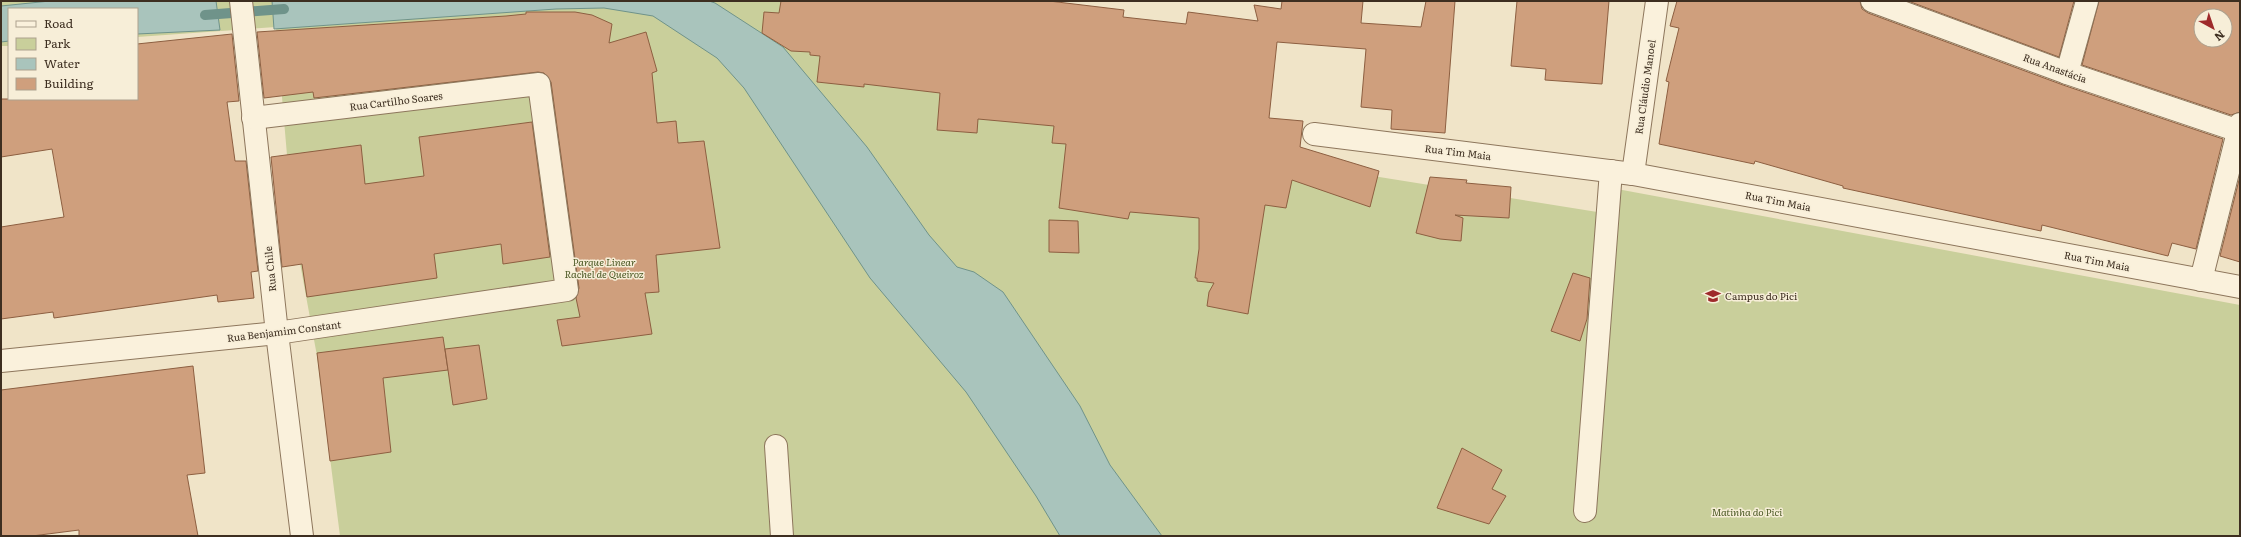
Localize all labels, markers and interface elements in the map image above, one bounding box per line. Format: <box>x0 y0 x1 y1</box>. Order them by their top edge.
legend <box>8 8 138 100</box>
north arrow <box>2193 8 2233 48</box>
text: Road <box>44 14 74 32</box>
text: N <box>2211 27 2229 46</box>
text: Park <box>44 34 71 52</box>
street label: Rua Cláudio Manoel <box>1630 38 1659 135</box>
street label: Rua Anastácia <box>2021 49 2090 86</box>
text: Water <box>44 54 80 72</box>
text: Building <box>44 74 94 92</box>
street label: Rua Cartilho Soares <box>348 87 444 114</box>
street label: Rua Tim Maia <box>1424 140 1493 163</box>
street label: Rua Tim Maia <box>1744 187 1813 214</box>
street label: Rua Chile <box>260 245 279 293</box>
street label: Rua Tim Maia <box>2063 247 2132 274</box>
park label: Parque Linear Rachel de Queiroz <box>564 254 644 281</box>
school or university icon: Campus do Pici <box>1704 287 1722 305</box>
place label: Campus do Pici <box>1725 288 1798 303</box>
street label: Rua Benjamim Constant <box>226 316 342 345</box>
park label: Matinha do Pici <box>1712 504 1782 519</box>

